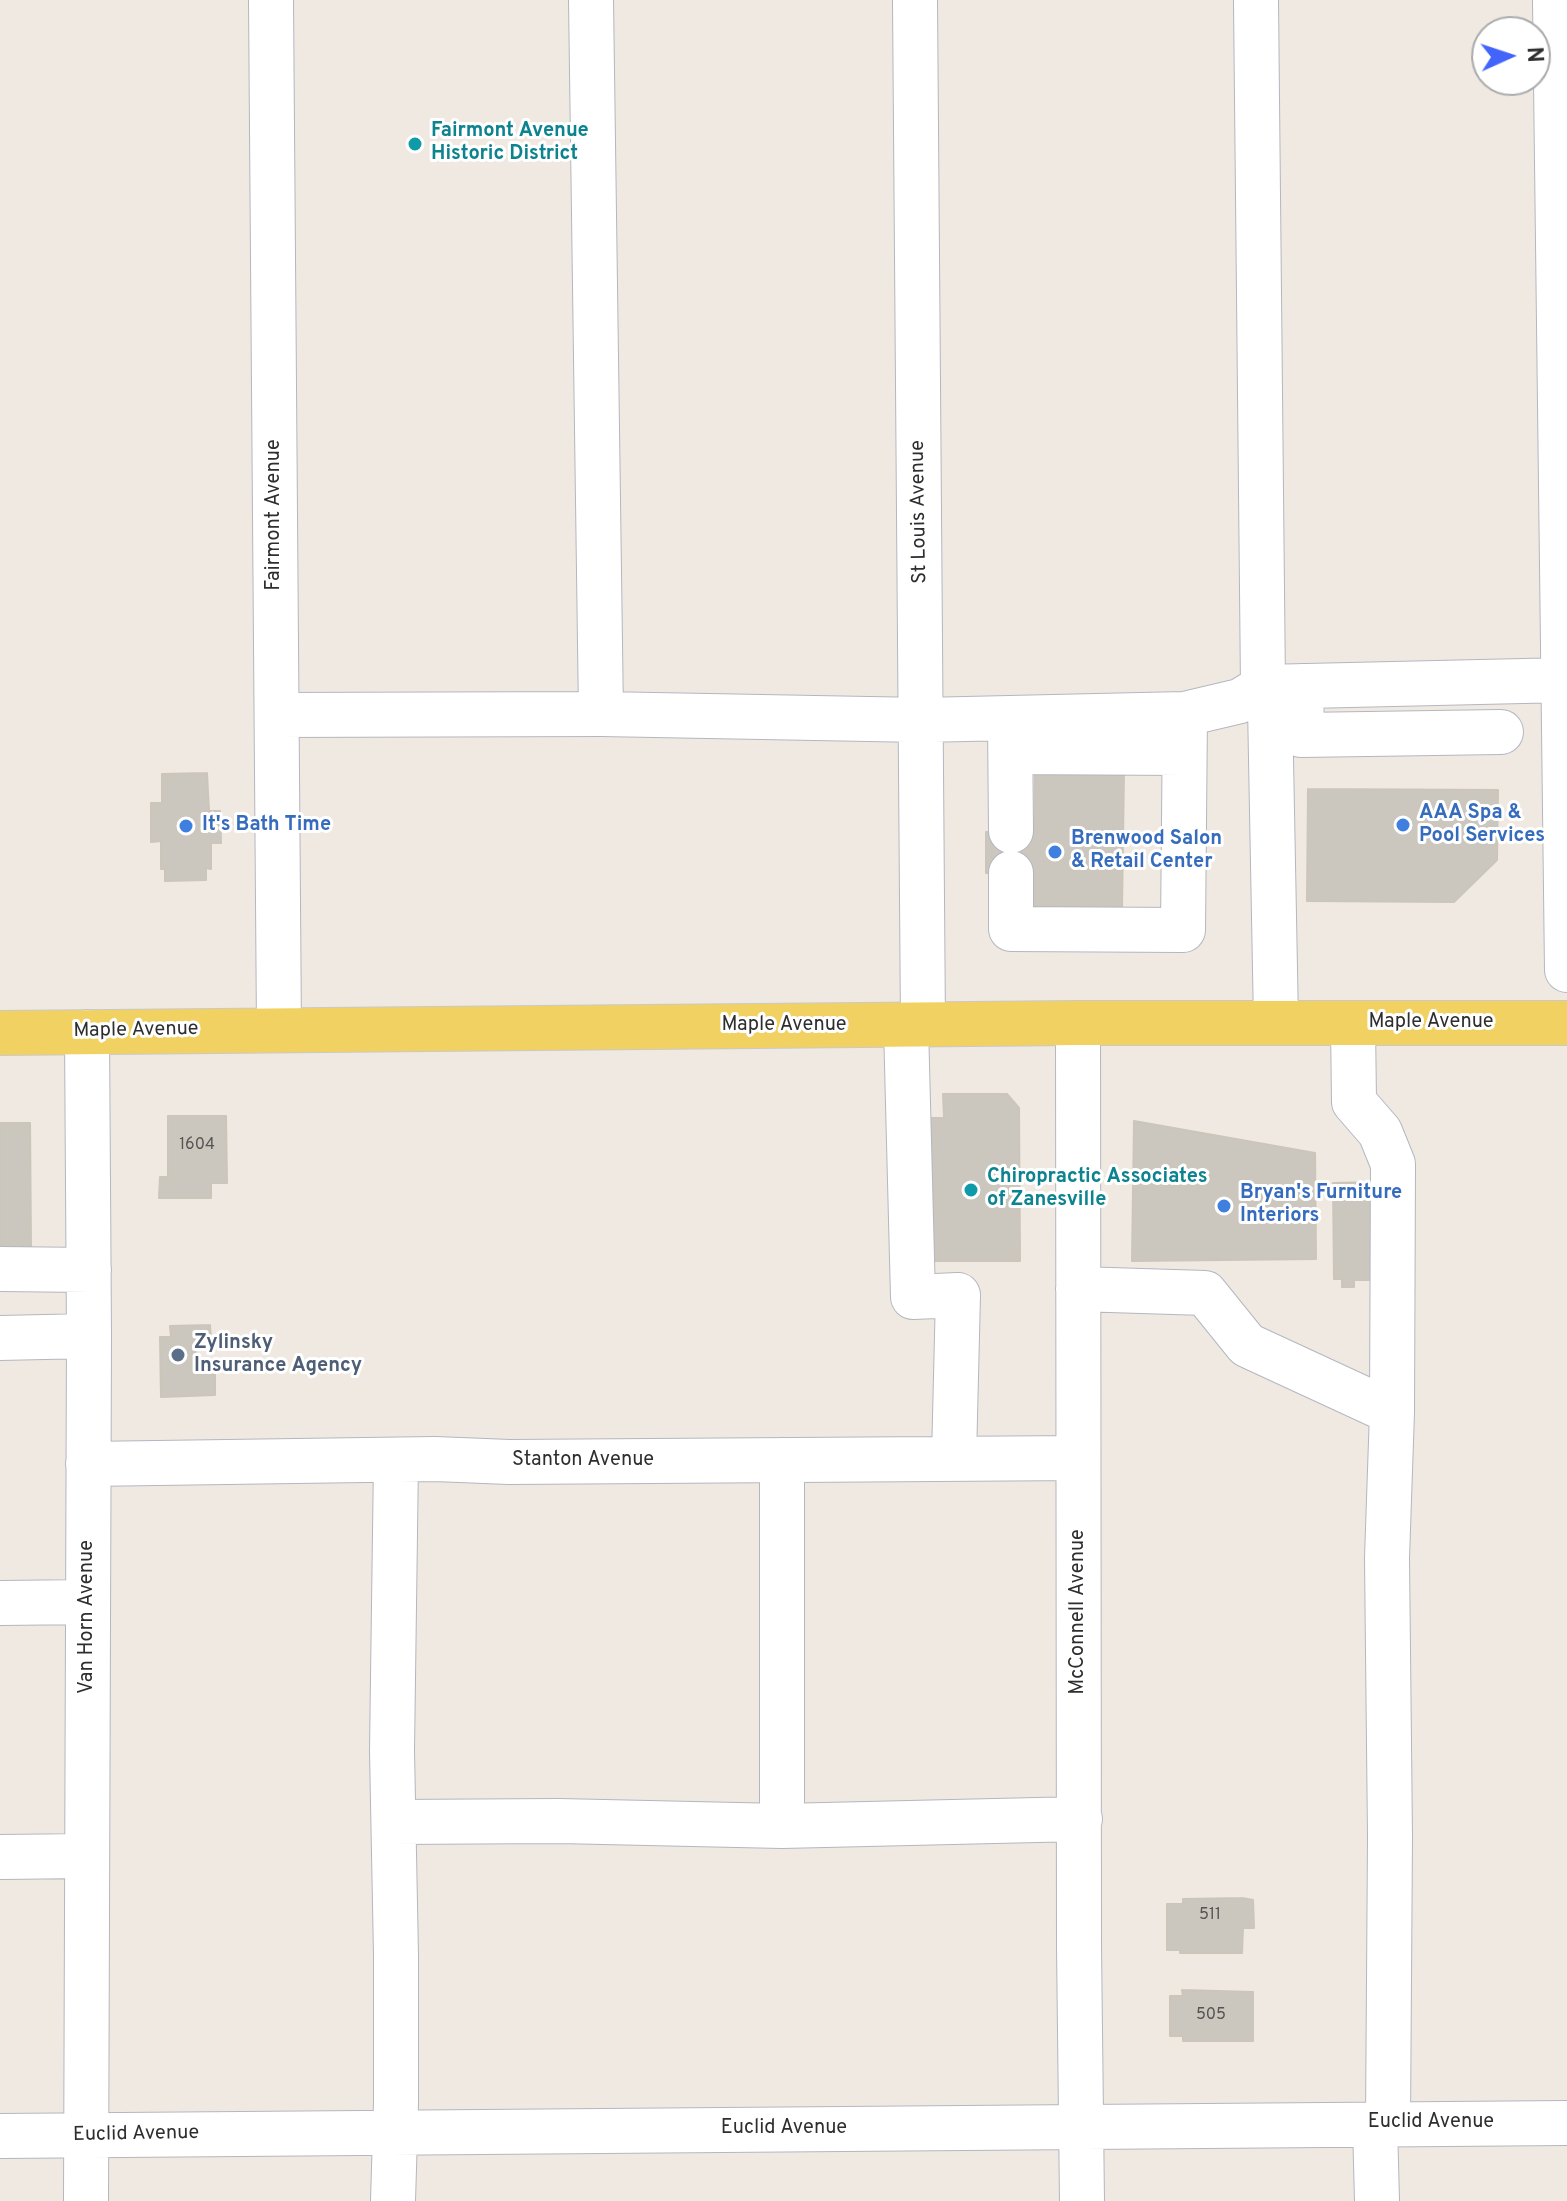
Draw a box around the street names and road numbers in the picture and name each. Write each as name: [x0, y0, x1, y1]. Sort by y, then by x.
street label: Fairmont Avenue: [263, 439, 287, 591]
street label: St Louis Avenue: [907, 440, 933, 584]
street label: Maple Avenue: [1368, 1011, 1494, 1035]
street label: Maple Avenue: [721, 1014, 847, 1038]
street label: Maple Avenue: [73, 1018, 199, 1044]
street label: Stanton Avenue: [512, 1449, 654, 1473]
street label: McConnell Avenue: [1067, 1529, 1091, 1695]
street label: Van Horn Avenue: [76, 1540, 100, 1694]
street label: Euclid Avenue: [1368, 2111, 1494, 2135]
street label: Euclid Avenue: [721, 2117, 847, 2141]
street label: Euclid Avenue: [73, 2122, 199, 2148]

